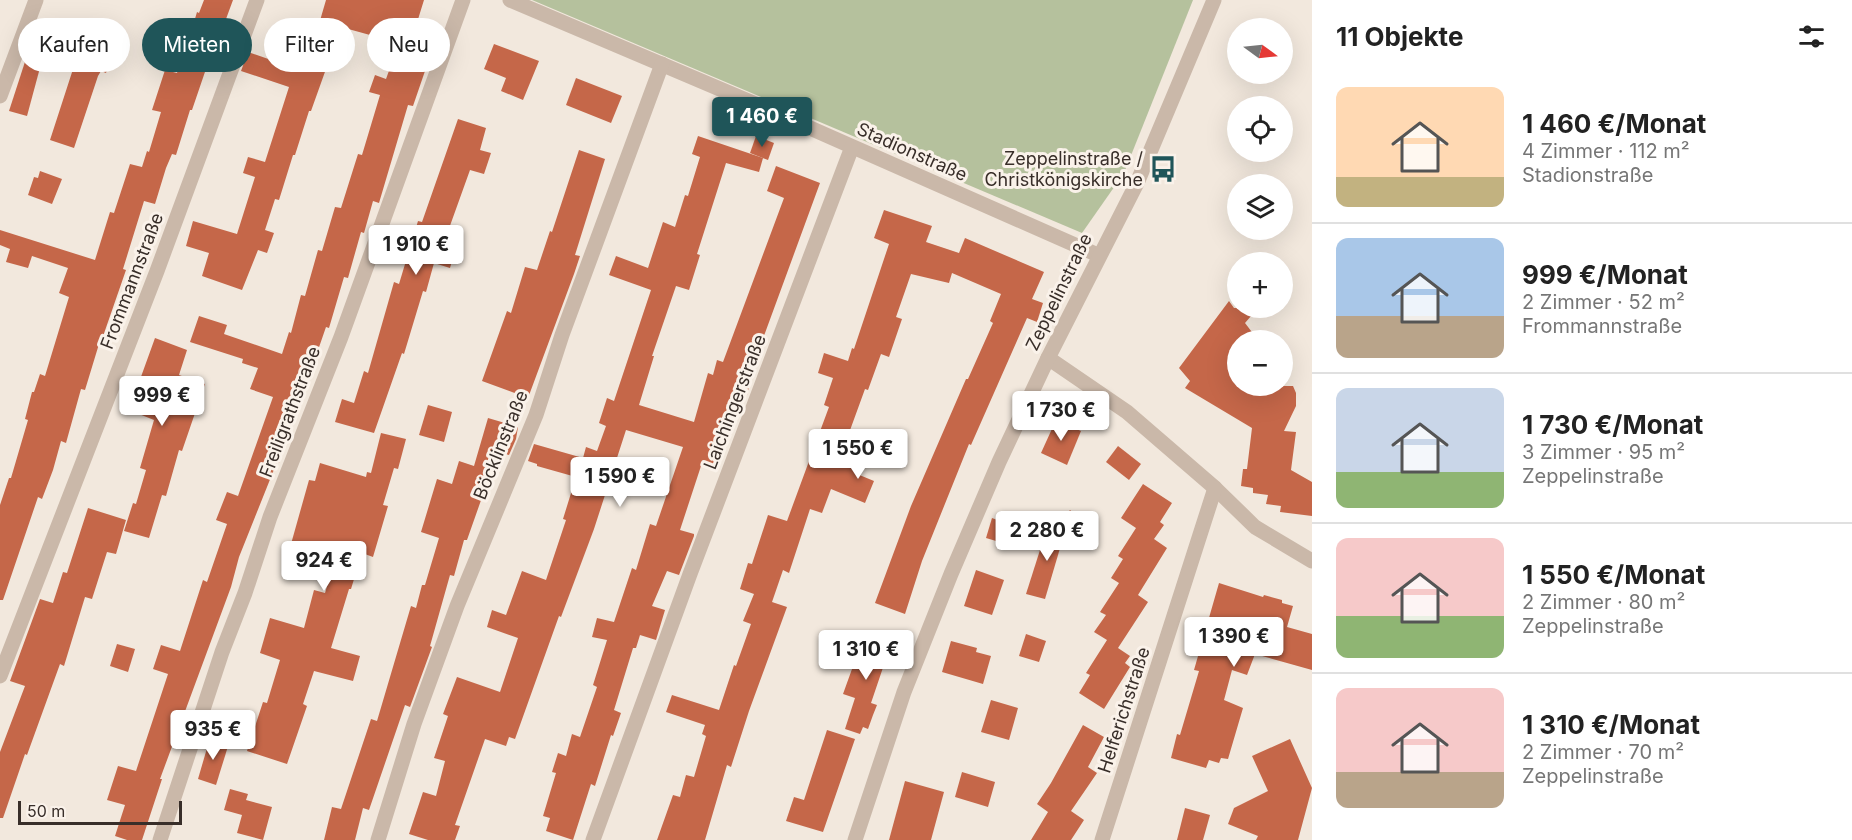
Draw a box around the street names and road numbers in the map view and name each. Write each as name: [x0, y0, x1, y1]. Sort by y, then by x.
street label: Stadionstraße: [854, 118, 971, 185]
street label: Frommannstraße: [96, 210, 167, 352]
street label: Zeppelinstraße: [1021, 230, 1096, 354]
street label: Laichingerstraße: [699, 331, 770, 472]
street label: Freiligrathstraße: [255, 343, 324, 480]
street label: Böcklinstraße: [469, 387, 532, 503]
street label: Helferichstraße: [1093, 644, 1154, 775]

